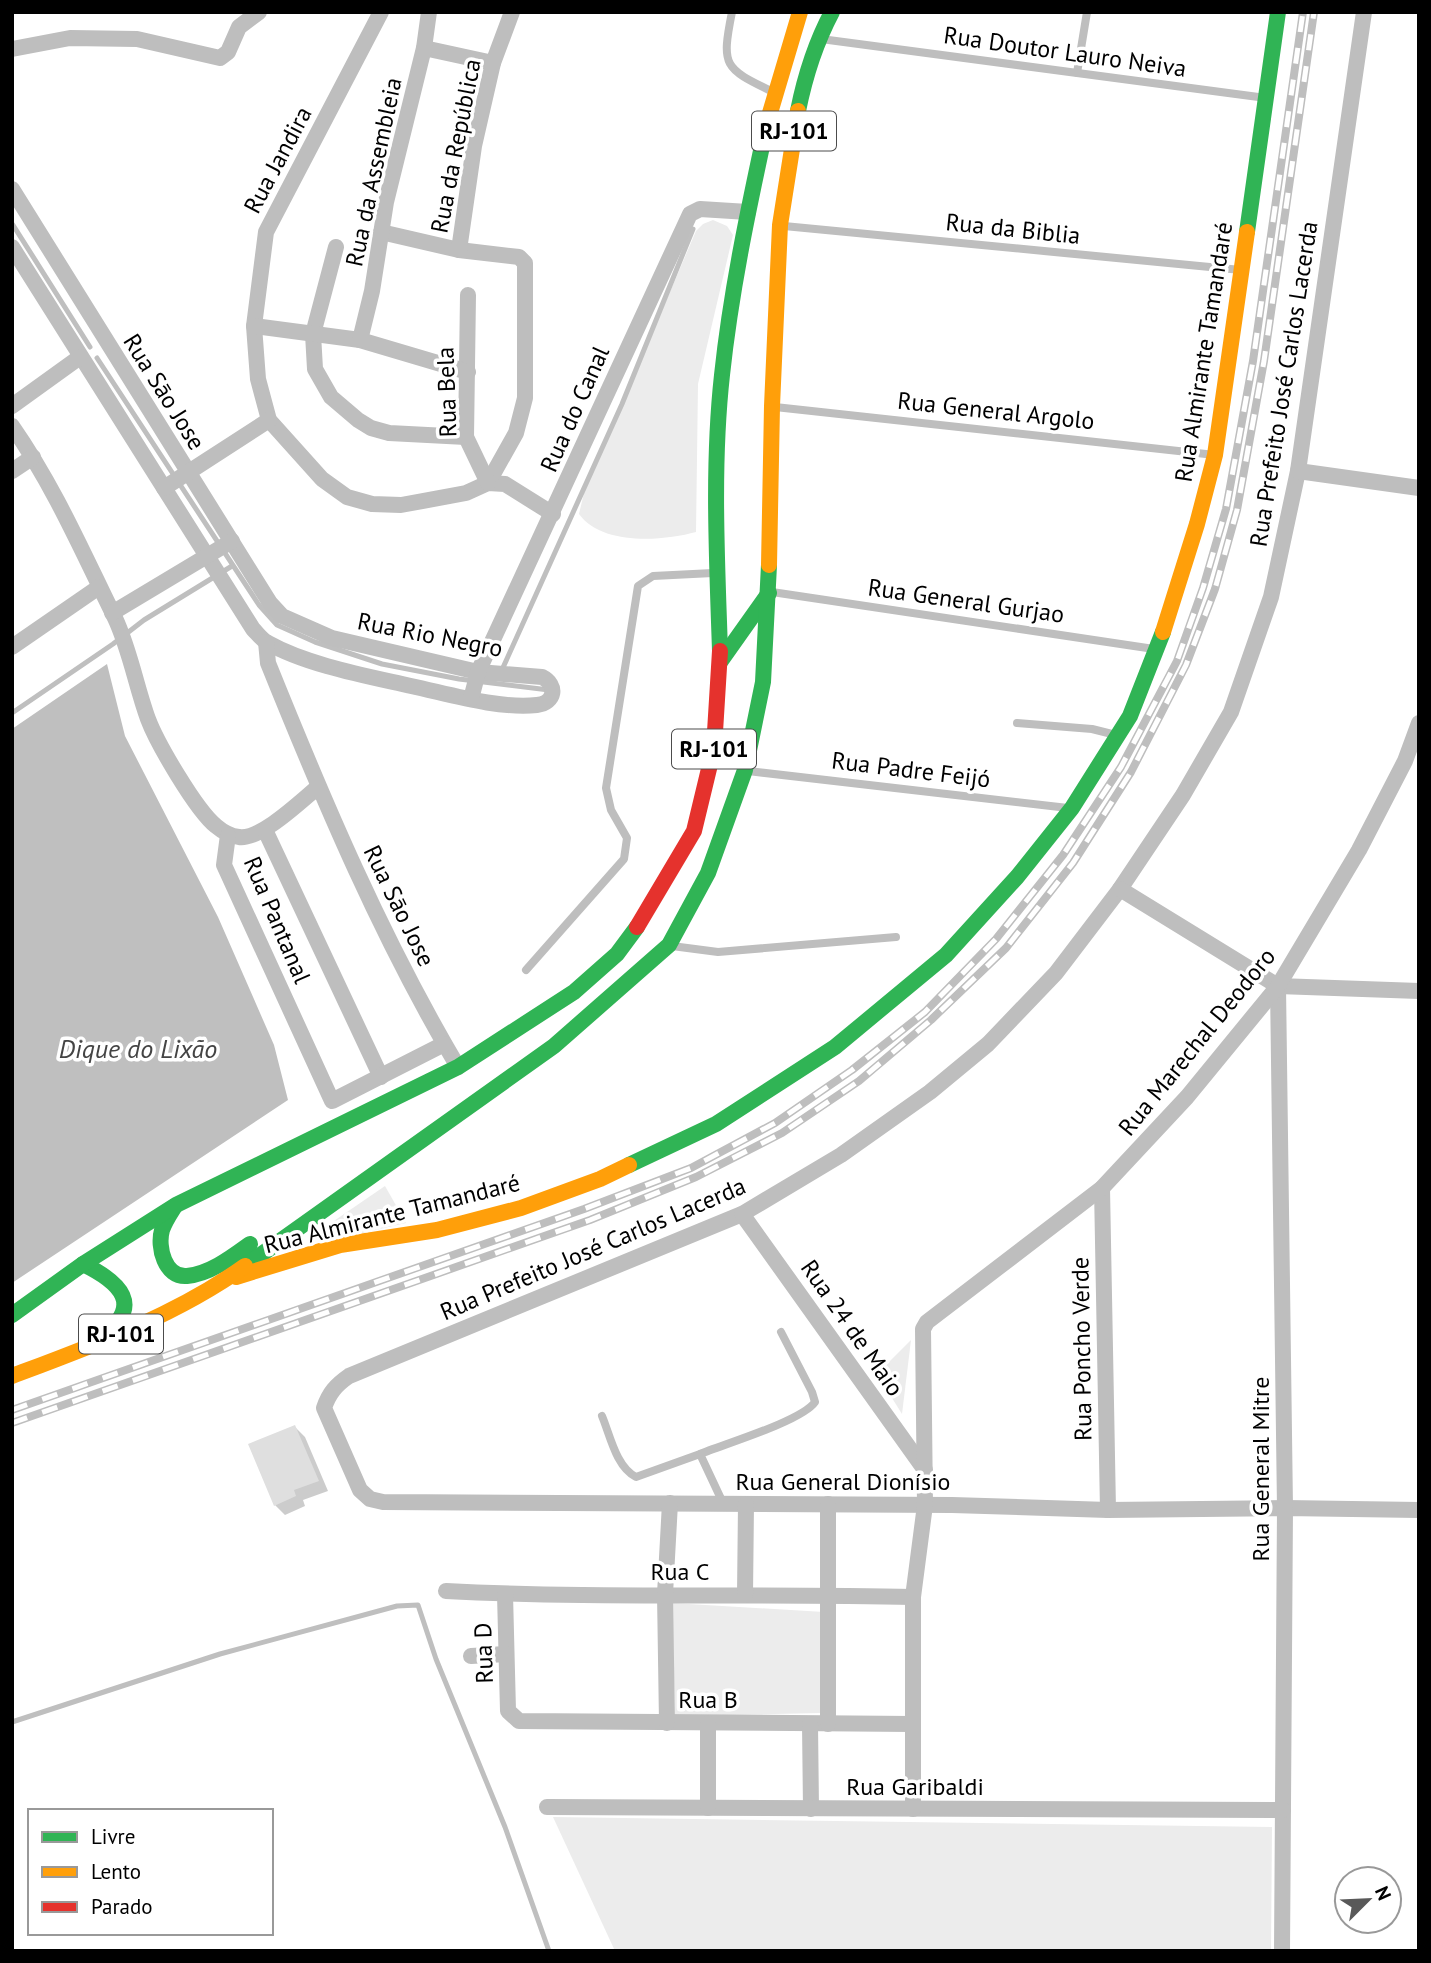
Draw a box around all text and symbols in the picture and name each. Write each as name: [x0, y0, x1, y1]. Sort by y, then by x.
street label: Rua Doutor Lauro Neiva: [942, 19, 1188, 84]
street label: Rua da República: [423, 56, 488, 236]
street label: Rua da Assembleia: [338, 75, 409, 269]
street label: Rua Jandira: [236, 101, 319, 219]
road number: RJ-101: [752, 112, 836, 150]
street label: Rua da Biblia: [944, 206, 1082, 251]
street label: Rua Prefeito José Carlos Lacerda: [1242, 219, 1325, 549]
street label: Rua Almirante Tamandaré: [1168, 220, 1239, 484]
street label: Rua Sāo Jose: [116, 328, 212, 456]
street label: Rua do Canal: [533, 341, 616, 477]
street label: Rua Bela: [429, 346, 464, 438]
street label: Rua General Argolo: [896, 385, 1096, 436]
street label: Rua General Gurjao: [866, 571, 1066, 630]
street label: Rua Rio Negro: [355, 605, 505, 664]
road number: RJ-101: [672, 730, 756, 768]
street label: Rua Padre Feijó: [830, 744, 992, 795]
street label: Rua Sāo Jose: [357, 840, 442, 972]
street label: Rua Pantanal: [237, 852, 318, 988]
street label: Rua Marechal Deodoro: [1111, 941, 1282, 1142]
water label: Dique do Lixão: [59, 1032, 217, 1065]
street label: Rua Almirante Tamandaré: [261, 1167, 523, 1260]
street label: Rua Prefeito José Carlos Lacerda: [435, 1170, 750, 1327]
street label: Rua 24 de Maio: [794, 1253, 911, 1402]
street label: Rua Poncho Verde: [1064, 1257, 1099, 1441]
road number: RJ-101: [79, 1315, 163, 1354]
street label: Rua General Mitre: [1245, 1377, 1276, 1561]
street label: Rua General Dionísio: [736, 1466, 950, 1497]
street label: Rua C: [651, 1556, 710, 1587]
street label: Rua D: [467, 1622, 500, 1684]
street label: Rua B: [678, 1684, 738, 1715]
street label: Rua Garibaldi: [846, 1771, 984, 1802]
legend: [28, 1809, 273, 1935]
text: Livre: [91, 1823, 135, 1850]
text: Lento: [91, 1858, 141, 1885]
north arrow: [1333, 1865, 1403, 1935]
text: N: [1370, 1883, 1397, 1904]
text: Parado: [91, 1893, 153, 1920]

